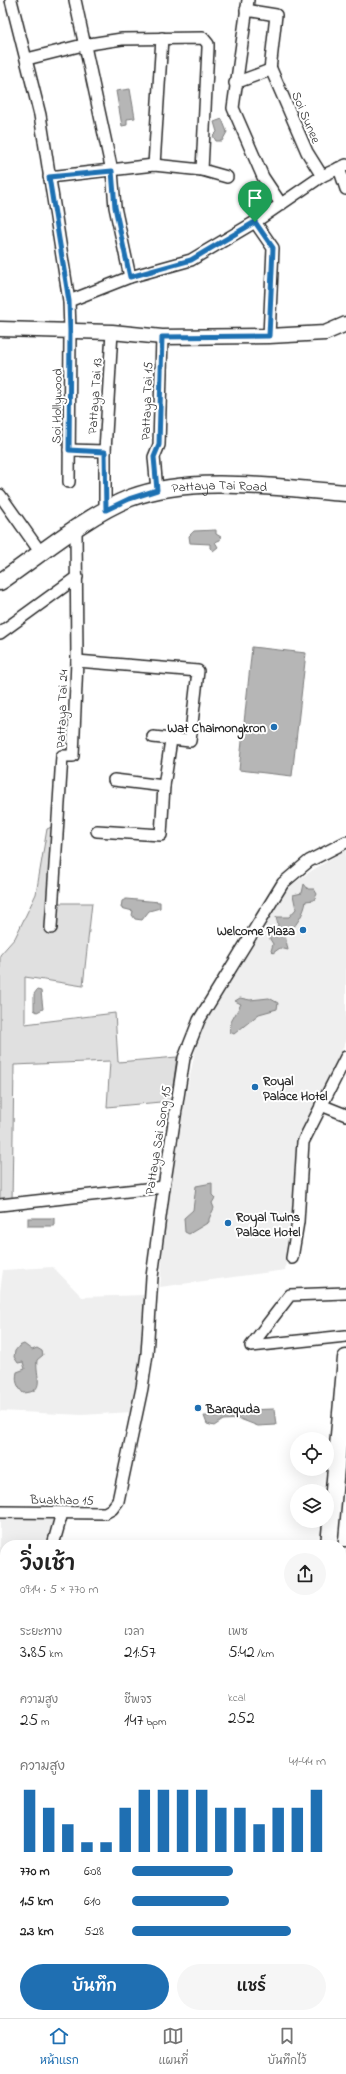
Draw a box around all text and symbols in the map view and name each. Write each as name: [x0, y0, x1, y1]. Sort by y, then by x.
street label: Soi Sunee: [286, 89, 325, 147]
pin: [238, 181, 272, 222]
icon: arrive: [244, 187, 266, 209]
street label: Pattaya Tai 13: [83, 357, 109, 435]
street label: Pattaya Tai 15: [137, 361, 159, 441]
street label: Soi Hollywood: [47, 367, 69, 444]
street label: Pattaya Tai Road: [171, 476, 268, 498]
street label: Pattaya Tai 24: [52, 669, 74, 749]
place label: Wat Chaimongkron: [167, 719, 267, 740]
marker: Wat Chaimongkron: [269, 722, 279, 732]
place label: Welcome Plaza: [217, 922, 295, 941]
marker: Welcome Plaza: [298, 925, 308, 935]
place label: Royal Palace Hotel: [262, 1072, 328, 1106]
marker: Royal Palace Hotel: [250, 1082, 260, 1092]
street label: Pattaya Sai Song 15: [140, 1084, 178, 1196]
place label: Royal Twins Palace Hotel: [235, 1208, 301, 1242]
marker: Royal Twins Palace Hotel: [223, 1218, 233, 1228]
place label: Baraquda: [205, 1400, 260, 1419]
marker: Baraquda: [193, 1403, 203, 1413]
map controls: [290, 1432, 334, 1528]
button: locate: [290, 1432, 334, 1476]
button: layers: [290, 1484, 334, 1528]
street label: Buakhao 15: [29, 1490, 95, 1511]
text: วิ่งเช้า: [20, 1549, 75, 1581]
button: share: [284, 1553, 326, 1595]
text: 09:14 · 5 × 770 m: [20, 1580, 99, 1599]
text: ระยะทาง: [20, 1624, 62, 1640]
text: เวลา: [124, 1624, 144, 1640]
text: เพซ: [228, 1624, 248, 1640]
text: 3.85: [20, 1640, 47, 1665]
text: 21:57: [124, 1640, 156, 1665]
text: 5:42: [228, 1640, 255, 1665]
text: km: [47, 1646, 63, 1662]
text: /km: [255, 1646, 274, 1662]
text: kcal: [228, 1690, 246, 1706]
text: ความสูง: [20, 1692, 58, 1708]
text: ชีพจร: [124, 1692, 152, 1708]
text: 252: [228, 1706, 255, 1731]
text: 25: [20, 1708, 38, 1733]
text: 147: [124, 1708, 143, 1733]
text: m: [38, 1714, 49, 1730]
text: bpm: [143, 1714, 167, 1730]
text: 41–44 m: [289, 1752, 326, 1771]
text: ความสูง: [20, 1757, 65, 1776]
text: 770 m: [20, 1862, 50, 1881]
text: 6:08: [84, 1862, 101, 1881]
text: 1.5 km: [20, 1892, 53, 1911]
text: 6:10: [84, 1892, 101, 1911]
text: 2.3 km: [20, 1922, 54, 1941]
text: 5:28: [84, 1922, 104, 1941]
button: บันทึก: [20, 1964, 169, 2010]
button: แชร์: [177, 1964, 326, 2010]
tab: หน้าแรก: [40, 2025, 79, 2069]
tab: แผนที่: [158, 2025, 188, 2069]
tab: บันทึกไว้: [268, 2025, 306, 2069]

